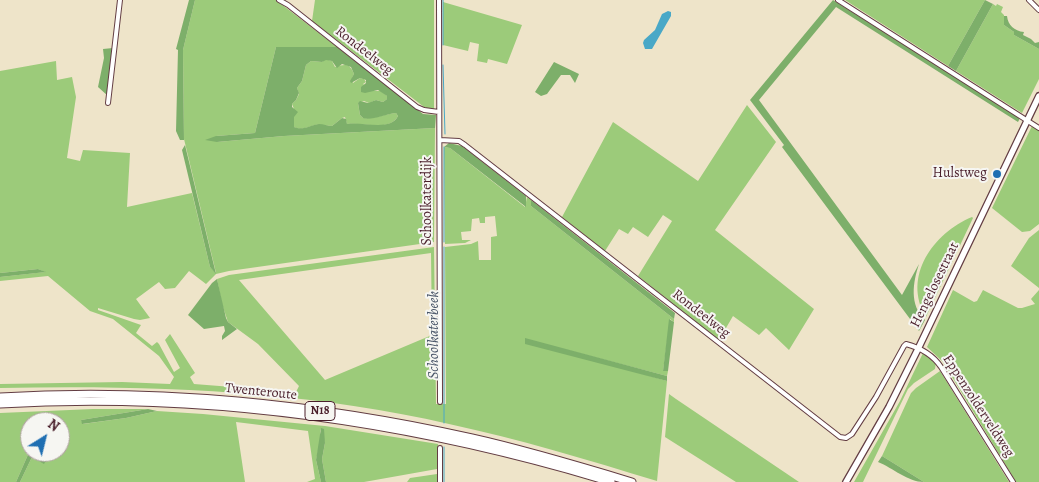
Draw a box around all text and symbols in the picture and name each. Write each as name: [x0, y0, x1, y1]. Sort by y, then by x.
street label: Rondeelweg: [332, 23, 396, 79]
street label: Schoolkaterdijk: [420, 156, 436, 246]
place label: Hulstweg: [932, 166, 987, 182]
marker: Hulstweg: [991, 168, 1003, 180]
street label: Hengelosestraat: [907, 240, 963, 330]
street label: Rondeelweg: [669, 286, 733, 342]
water label: Schoolkaterbeek: [425, 291, 443, 379]
street label: Eppenzolderveldweg: [938, 351, 1018, 461]
street label: Twenteroute: [224, 380, 298, 404]
road number: N18: [305, 402, 335, 421]
north arrow: [20, 412, 70, 462]
text: N: [44, 415, 63, 436]

